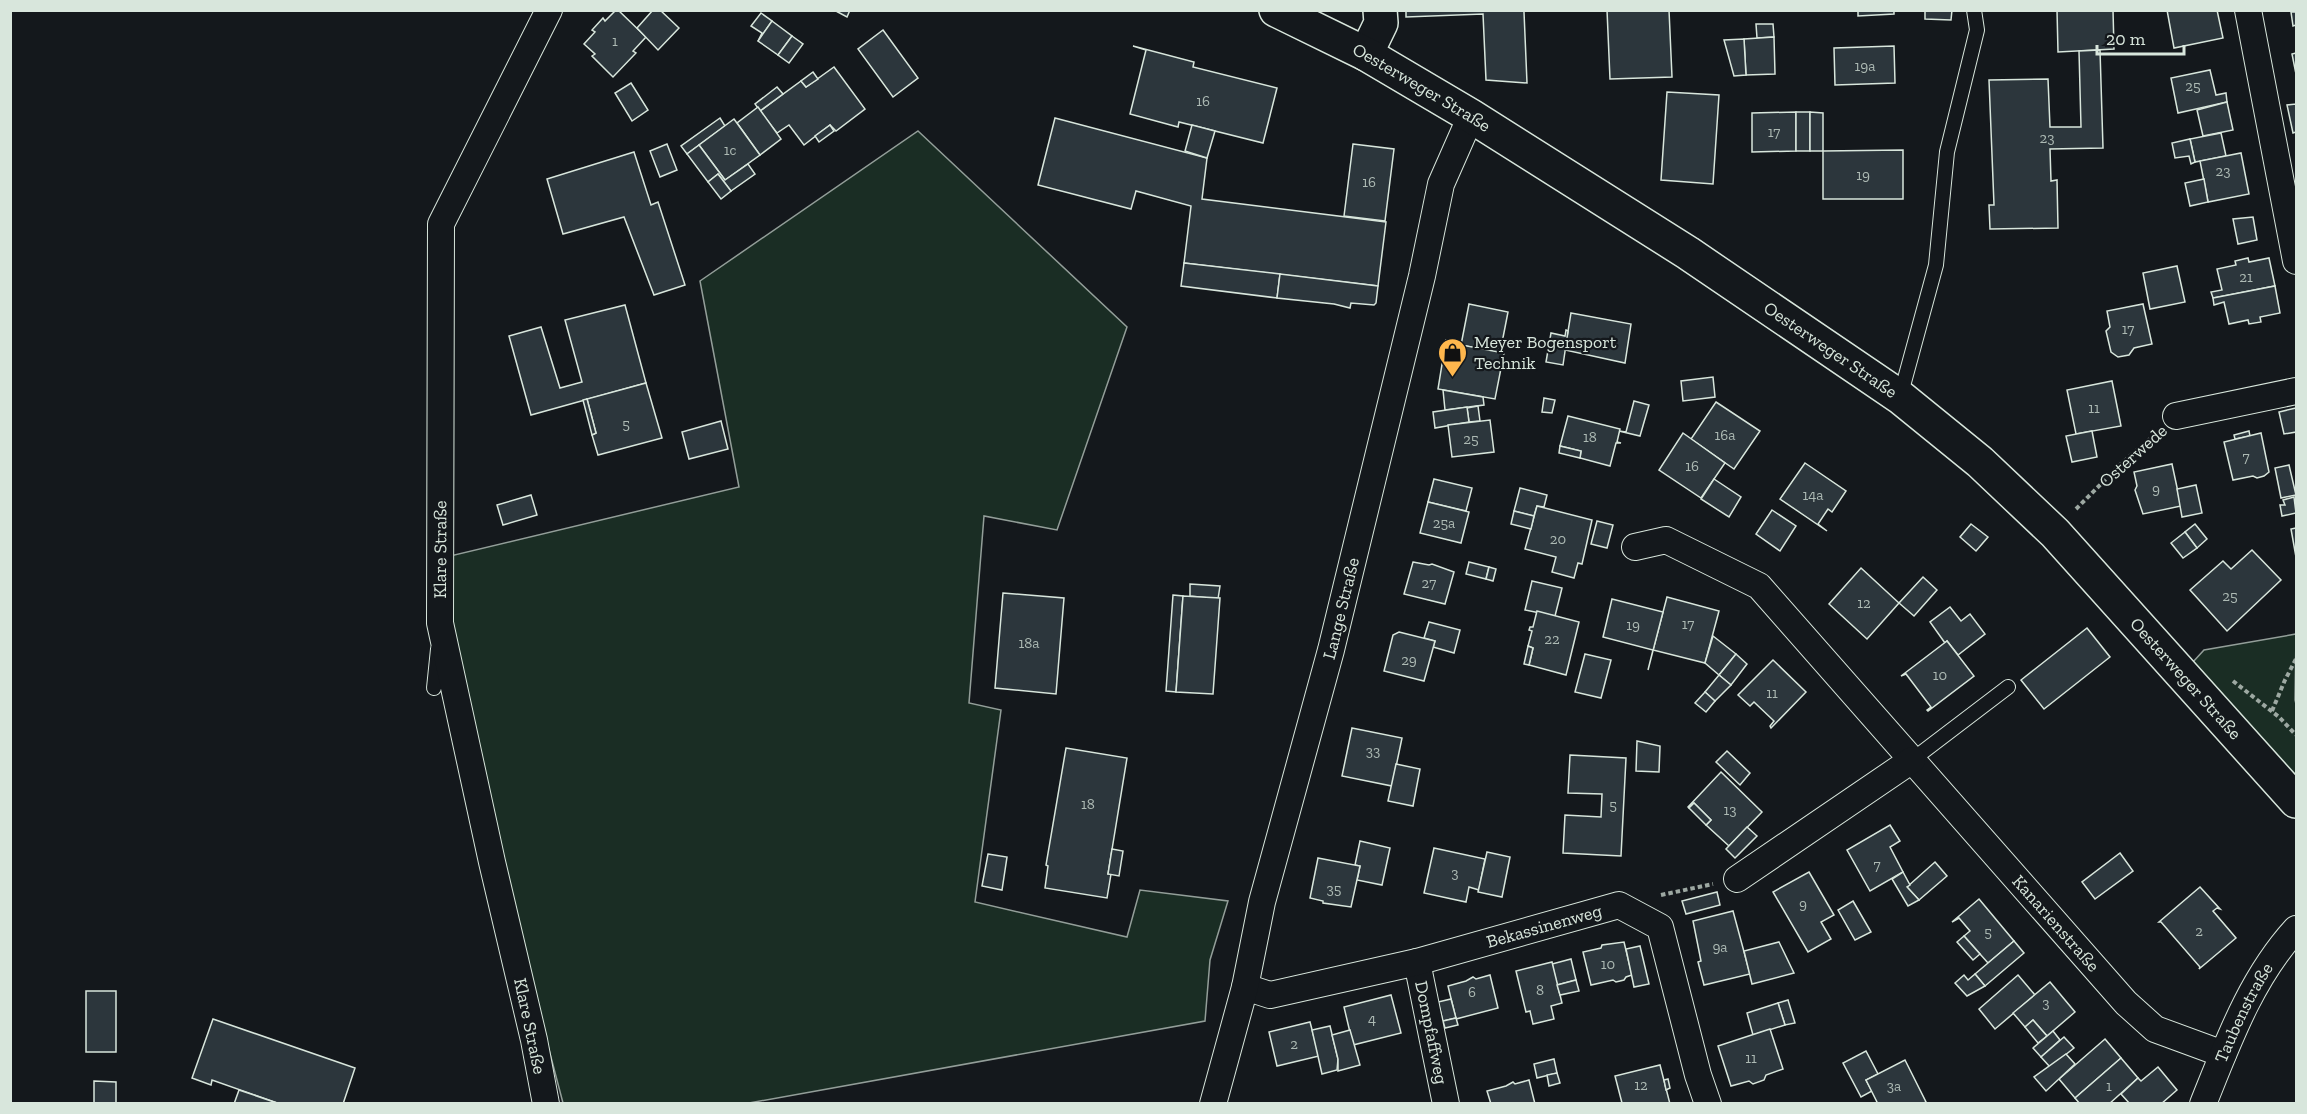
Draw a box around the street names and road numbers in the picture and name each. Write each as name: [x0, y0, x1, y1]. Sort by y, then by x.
street label: Oesterweger Straße: [1349, 38, 1495, 137]
street label: Oesterweger Straße: [1759, 297, 1902, 403]
street label: Osterwede: [2094, 420, 2172, 492]
street label: Klare Straße: [429, 501, 451, 599]
street label: Lange Straße: [1318, 555, 1364, 662]
street label: Oesterweger Straße: [2125, 613, 2246, 744]
street label: Kanarienstraße: [2007, 870, 2104, 976]
street label: Bekassinenweg: [1484, 899, 1604, 953]
street label: Taubenstraße: [2210, 958, 2278, 1066]
street label: Klare Straße: [509, 976, 551, 1076]
street label: Dompfaffweg: [1410, 979, 1453, 1086]

